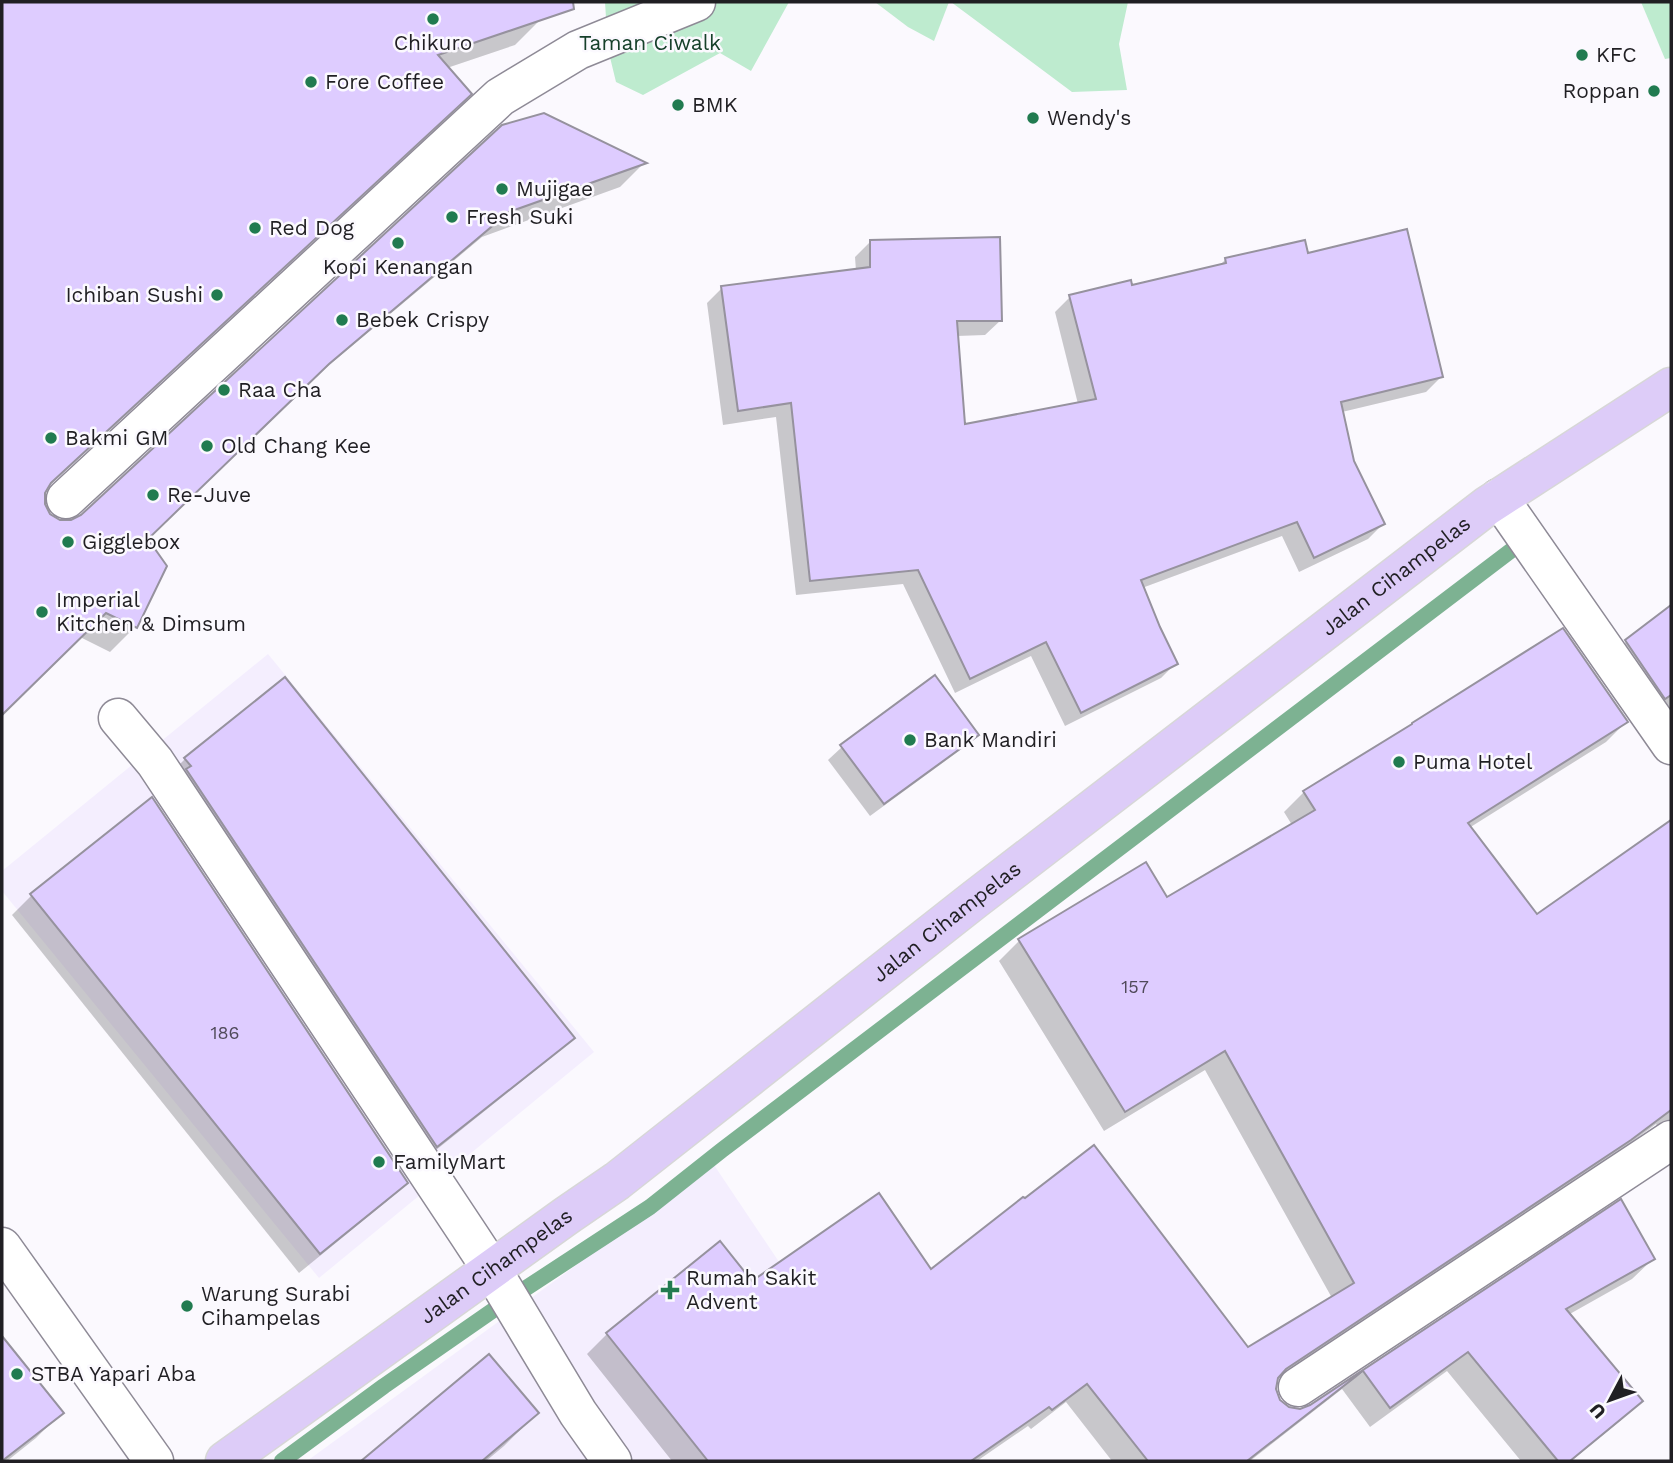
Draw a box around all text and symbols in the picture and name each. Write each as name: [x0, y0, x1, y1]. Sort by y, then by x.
marker: Chikuro: [425, 11, 441, 27]
place label: Chikuro: [394, 30, 472, 55]
park label: Taman Ciwalk: [579, 30, 721, 55]
place label: KFC: [1596, 42, 1637, 67]
marker: KFC: [1574, 47, 1590, 63]
place label: Fore Coffee: [325, 69, 444, 94]
marker: Fore Coffee: [303, 74, 319, 90]
place label: Roppan: [1563, 78, 1640, 103]
marker: Roppan: [1646, 83, 1662, 99]
place label: BMK: [692, 92, 738, 117]
marker: BMK: [670, 97, 686, 113]
place label: Wendy's: [1047, 105, 1131, 130]
marker: Wendy's: [1025, 110, 1041, 126]
place label: Mujigae: [516, 176, 593, 201]
marker: Mujigae: [494, 181, 510, 197]
place label: Fresh Suki: [466, 204, 573, 229]
marker: Fresh Suki: [444, 209, 460, 225]
place label: Red Dog: [269, 215, 355, 240]
marker: Red Dog: [247, 220, 263, 236]
marker: Kopi Kenangan: [390, 235, 406, 251]
place label: Kopi Kenangan: [323, 254, 473, 279]
place label: Ichiban Sushi: [65, 282, 203, 307]
marker: Ichiban Sushi: [209, 287, 225, 303]
place label: Bebek Crispy: [356, 307, 489, 332]
marker: Bebek Crispy: [334, 312, 350, 328]
place label: Raa Cha: [238, 377, 322, 402]
marker: Raa Cha: [216, 382, 232, 398]
place label: Bakmi GM: [65, 425, 168, 450]
marker: Bakmi GM: [43, 430, 59, 446]
place label: Old Chang Kee: [221, 433, 371, 458]
marker: Old Chang Kee: [199, 438, 215, 454]
place label: Re-Juve: [167, 482, 251, 507]
marker: Re-Juve: [145, 487, 161, 503]
street label: Jalan Cihampelas: [1316, 510, 1475, 641]
place label: Gigglebox: [82, 529, 180, 554]
marker: Gigglebox: [60, 534, 76, 550]
place label: Imperial Kitchen & Dimsum: [56, 587, 246, 636]
marker: Imperial Kitchen & Dimsum: [34, 604, 50, 620]
place label: Bank Mandiri: [924, 727, 1057, 752]
marker: Bank Mandiri: [902, 732, 918, 748]
place label: Puma Hotel: [1413, 749, 1533, 774]
marker: Puma Hotel: [1391, 754, 1407, 770]
street label: Jalan Cihampelas: [867, 856, 1025, 987]
house number: 157: [1121, 976, 1149, 997]
house number: 186: [210, 1022, 240, 1043]
place label: FamilyMart: [393, 1149, 506, 1174]
marker: FamilyMart: [371, 1154, 387, 1170]
street label: Jalan Cihampelas: [415, 1203, 577, 1329]
place label: Rumah Sakit Advent: [686, 1265, 816, 1314]
marker: Rumah Sakit Advent: [660, 1280, 680, 1300]
place label: Warung Surabi Cihampelas: [201, 1281, 350, 1330]
marker: Warung Surabi Cihampelas: [179, 1298, 195, 1314]
place label: STBA Yapari Aba: [31, 1361, 196, 1386]
north arrow: [1575, 1365, 1645, 1435]
marker: STBA Yapari Aba: [9, 1366, 25, 1382]
text: U: [1584, 1398, 1611, 1423]

